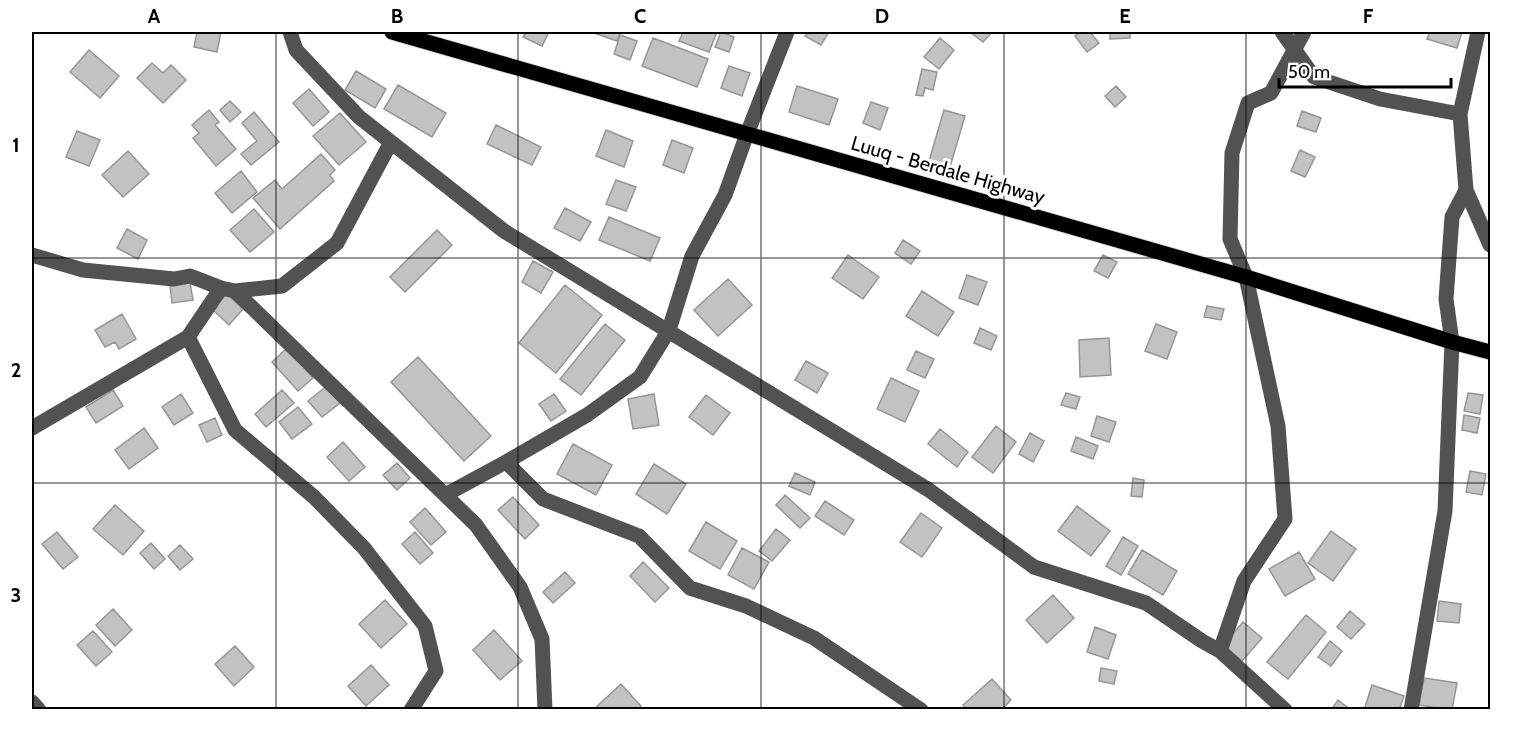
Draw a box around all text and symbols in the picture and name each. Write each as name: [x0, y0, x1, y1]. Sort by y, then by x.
text: A: [148, 4, 161, 28]
text: B: [391, 4, 403, 28]
text: C: [634, 4, 646, 28]
text: D: [875, 4, 889, 28]
text: E: [1119, 4, 1131, 28]
text: F: [1363, 4, 1374, 28]
scale bar: [1279, 51, 1452, 89]
text: 50 m: [1288, 61, 1330, 83]
street label: Luuq - Berdale Highway: [848, 131, 1048, 209]
text: 1: [12, 133, 20, 157]
text: 2: [11, 358, 21, 382]
text: 3: [11, 583, 21, 607]

